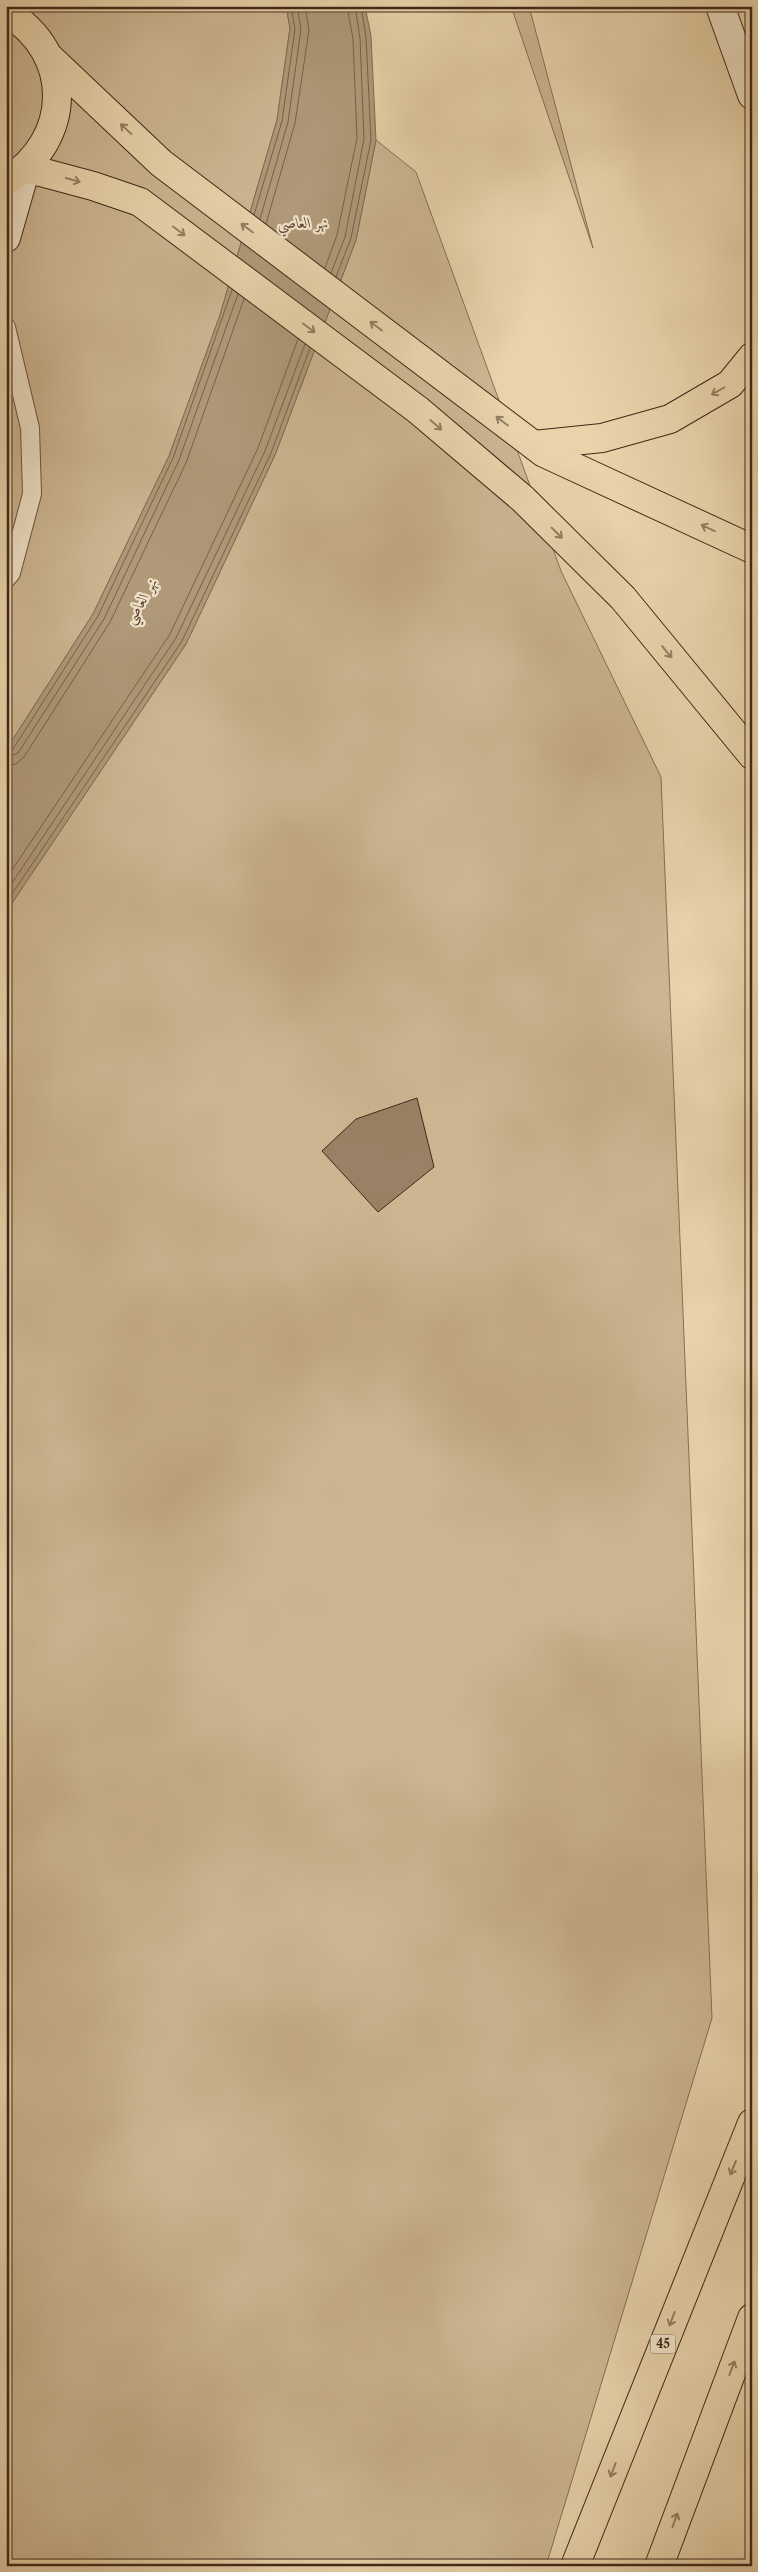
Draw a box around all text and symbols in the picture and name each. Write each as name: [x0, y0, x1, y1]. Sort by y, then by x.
one-way arrow: [119, 123, 132, 135]
one-way arrow: [65, 176, 81, 186]
water label: نهر العاصي: [277, 213, 329, 237]
one-way arrow: [240, 223, 254, 233]
one-way arrow: [172, 226, 186, 236]
one-way arrow: [370, 321, 383, 332]
one-way arrow: [302, 323, 315, 334]
one-way arrow: [711, 386, 725, 396]
one-way arrow: [495, 416, 509, 426]
one-way arrow: [429, 419, 442, 430]
one-way arrow: [701, 523, 716, 533]
one-way arrow: [551, 527, 563, 539]
water label: نهر العاصي: [120, 574, 166, 630]
one-way arrow: [661, 646, 673, 659]
one-way arrow: [727, 2160, 737, 2175]
one-way arrow: [667, 2311, 677, 2326]
road number: 45: [650, 2334, 676, 2354]
one-way arrow: [728, 2361, 737, 2376]
one-way arrow: [608, 2462, 617, 2477]
one-way arrow: [671, 2513, 680, 2528]

